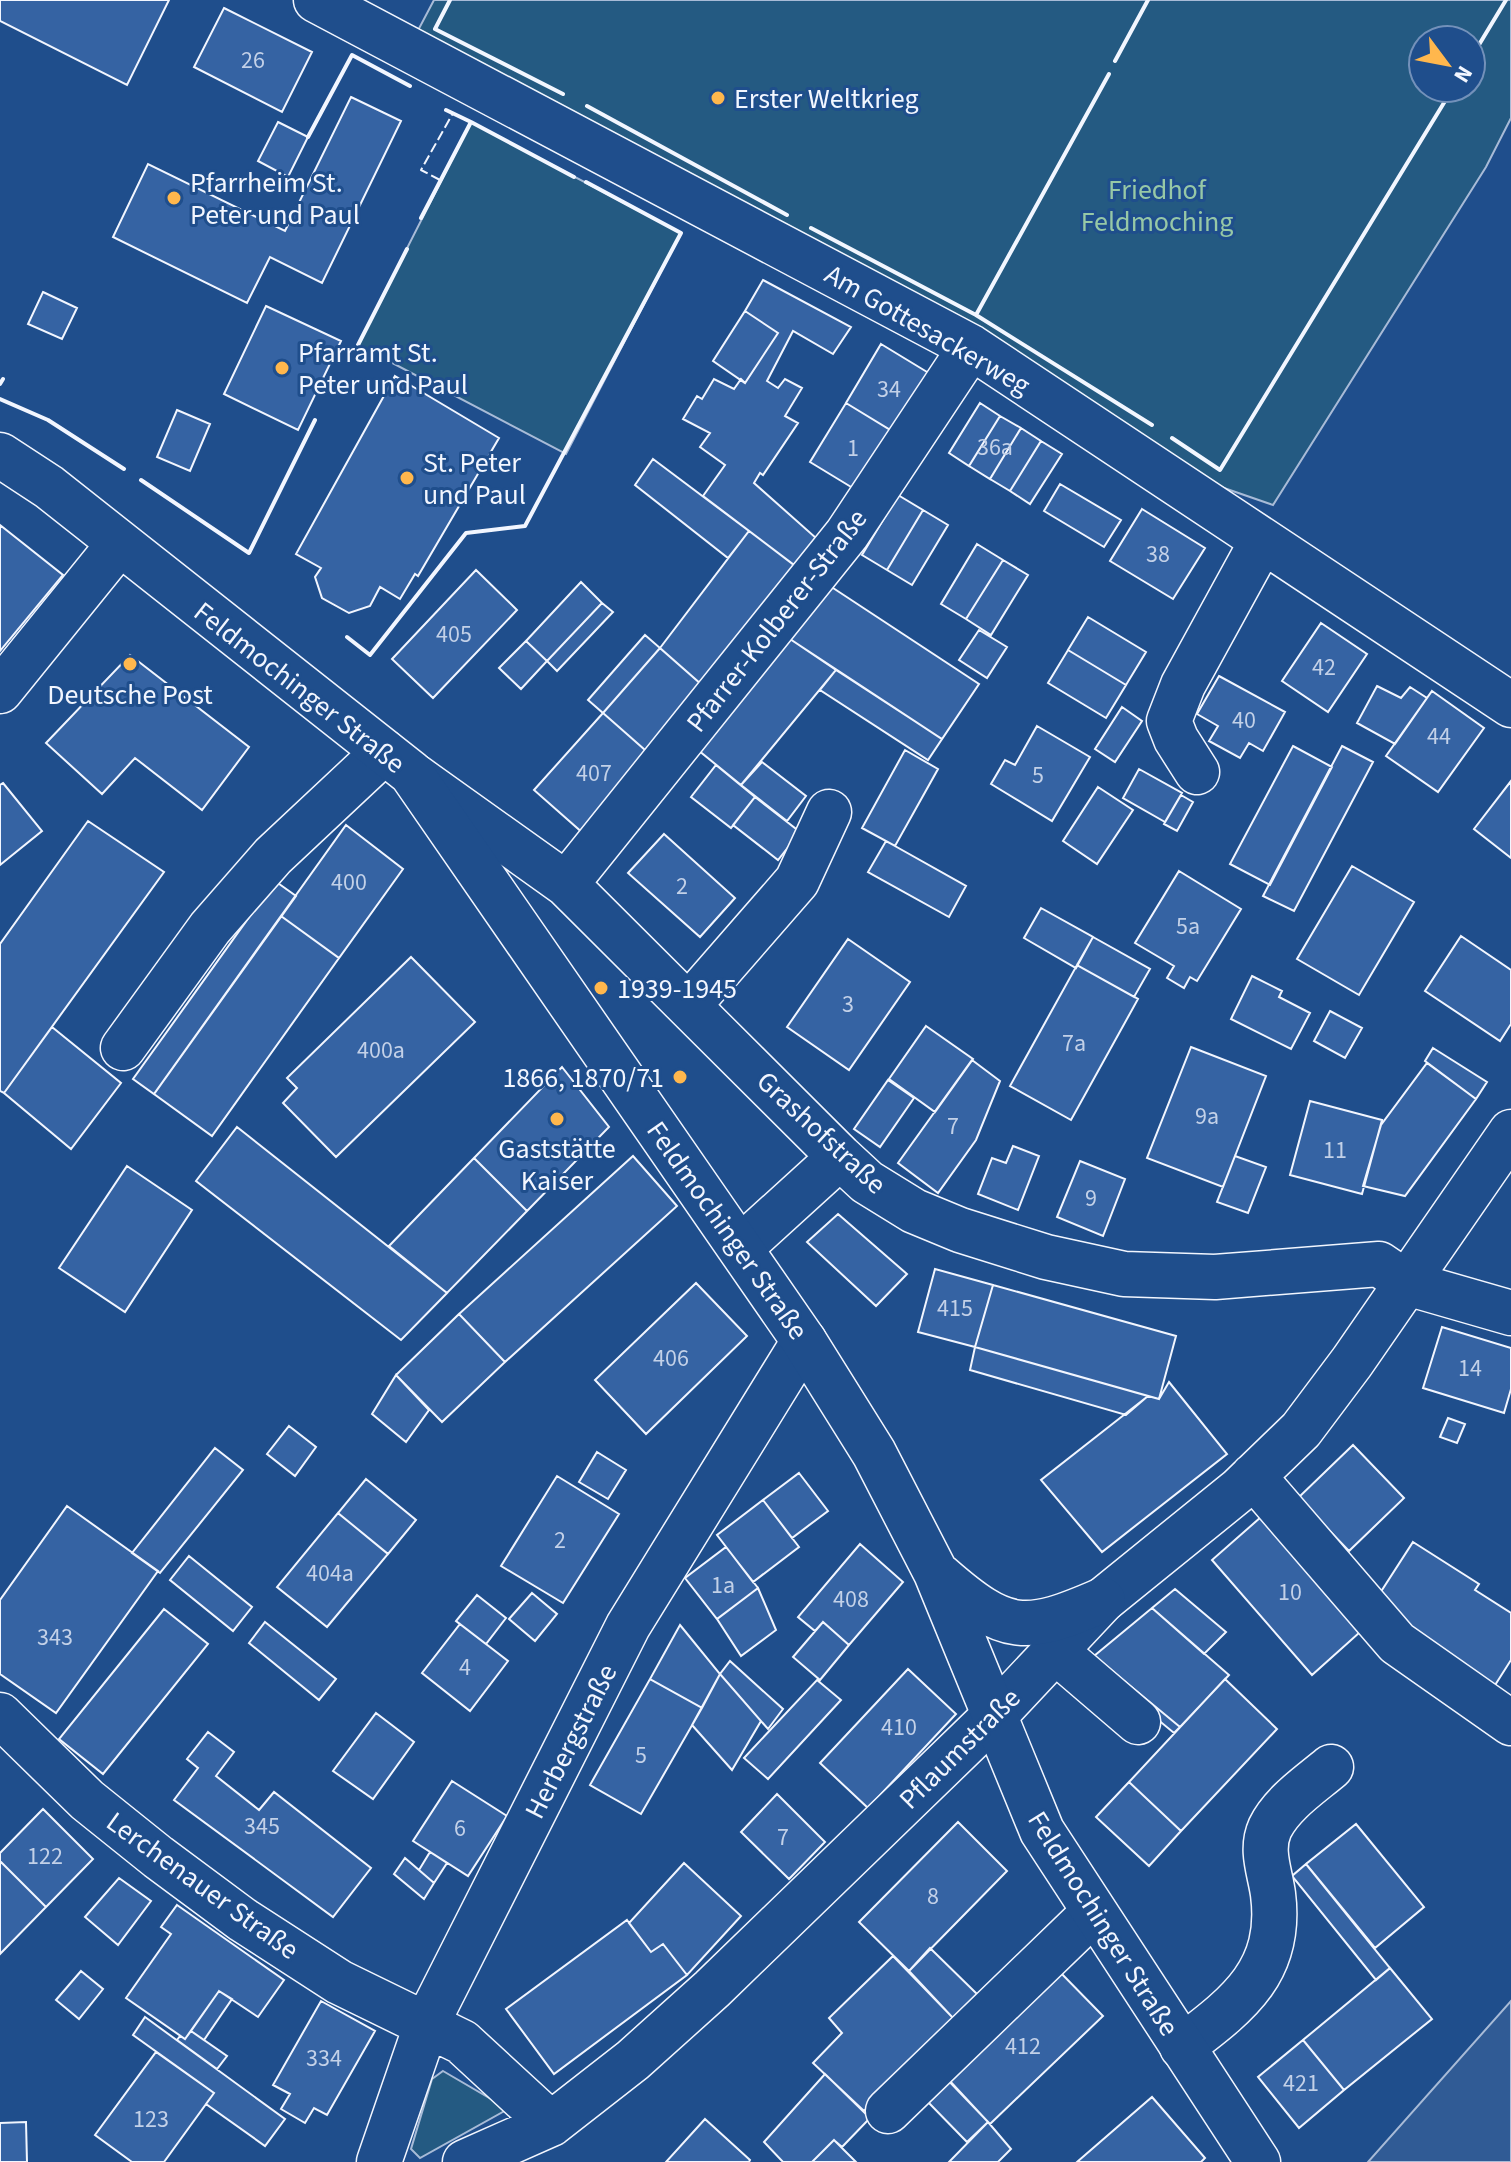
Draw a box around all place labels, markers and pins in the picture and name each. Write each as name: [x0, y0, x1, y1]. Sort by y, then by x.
place label: Erster Weltkrieg: [734, 79, 919, 119]
marker: Erster Weltkrieg: [709, 89, 727, 107]
place label: Pfarrheim St. Peter und Paul: [190, 163, 360, 235]
marker: Pfarrheim St. Peter und Paul: [165, 189, 183, 207]
place label: Pfarramt St. Peter und Paul: [298, 333, 468, 405]
marker: Pfarramt St. Peter und Paul: [273, 359, 291, 377]
place label: St. Peter und Paul: [423, 443, 526, 515]
marker: St. Peter und Paul: [398, 469, 416, 487]
marker: Deutsche Post: [121, 655, 139, 673]
place label: Deutsche Post: [47, 675, 213, 715]
place label: 1939-1945: [617, 969, 737, 1009]
marker: 1939-1945: [592, 979, 610, 997]
place label: 1866, 1870/71: [502, 1058, 664, 1098]
marker: 1866, 1870/71: [671, 1068, 689, 1086]
marker: Gaststätte Kaiser: [548, 1110, 566, 1128]
place label: Gaststätte Kaiser: [498, 1129, 616, 1201]

